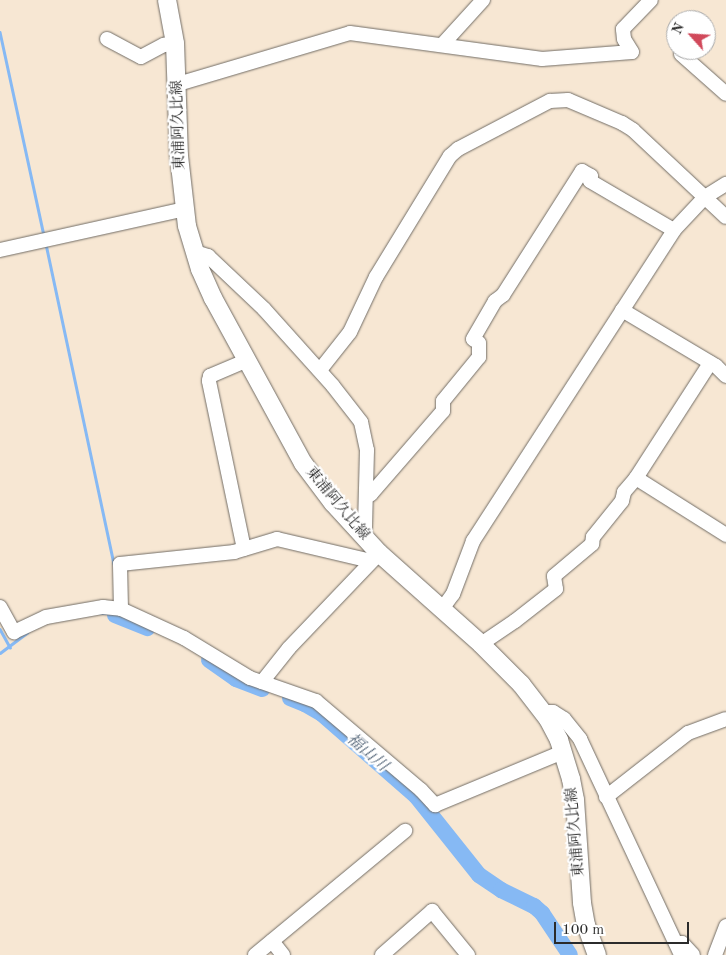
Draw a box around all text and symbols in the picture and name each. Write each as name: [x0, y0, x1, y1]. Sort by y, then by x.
north arrow: [666, 10, 716, 60]
text: N: [670, 21, 687, 37]
street label: 東浦阿久比線: [168, 80, 190, 170]
street label: 東浦阿久比線: [301, 464, 373, 544]
water label: 福山川: [343, 730, 391, 776]
street label: 東浦阿久比線: [563, 786, 589, 878]
scale bar: [556, 912, 691, 944]
text: 100 m: [562, 923, 604, 938]

